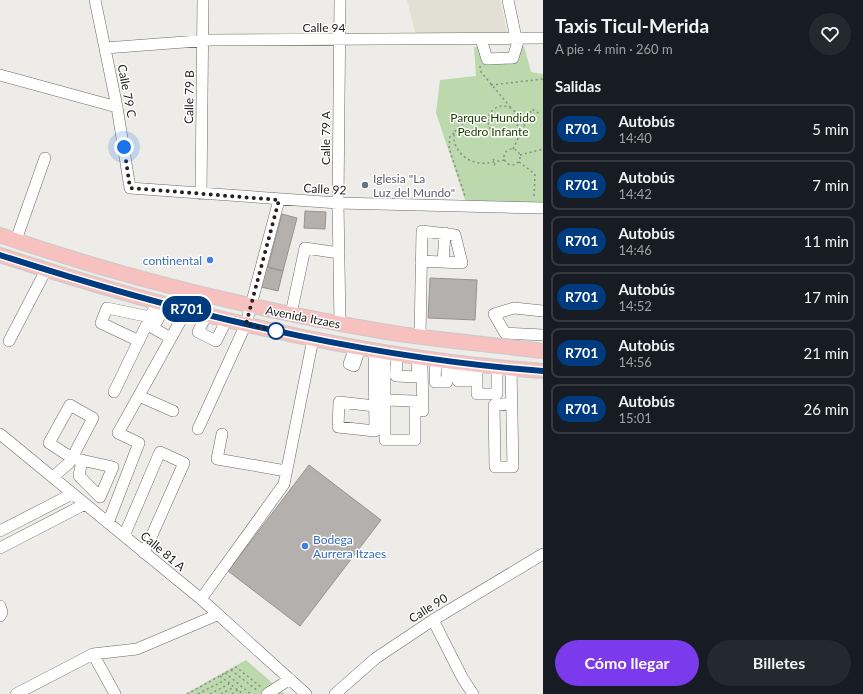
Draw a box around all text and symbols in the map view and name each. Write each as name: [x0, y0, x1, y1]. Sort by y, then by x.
button: heart: [809, 13, 851, 55]
text: Taxis Ticul-Merida: [555, 14, 709, 37]
street label: Calle 94: [303, 20, 346, 35]
text: A pie · 4 min · 260 m: [555, 41, 673, 57]
street label: Calle 79 C: [114, 63, 140, 119]
street label: Calle 79 B: [181, 70, 197, 124]
text: Salidas: [555, 77, 601, 95]
street label: Calle 79 A: [318, 110, 333, 165]
park label: Parque Hundido Pedro Infante: [450, 110, 536, 139]
text: Autobús: [618, 112, 675, 130]
text: R701: [565, 120, 598, 137]
text: 5 min: [812, 120, 849, 138]
text: 14:40: [618, 130, 652, 146]
your location: [114, 137, 134, 157]
text: Autobús: [618, 168, 675, 186]
place label: Iglesia "La Luz del Mundo": [373, 171, 455, 200]
text: R701: [565, 176, 598, 193]
text: 7 min: [812, 176, 849, 194]
street label: Calle 92: [303, 180, 347, 198]
marker: Iglesia "La Luz del Mundo": [360, 180, 370, 190]
text: 14:42: [618, 186, 652, 202]
text: Autobús: [618, 224, 675, 242]
text: R701: [565, 232, 598, 249]
text: 11 min: [803, 232, 849, 250]
text: 14:46: [618, 242, 652, 258]
place label: continental: [143, 253, 202, 268]
marker: continental: [205, 255, 215, 265]
text: Autobús: [618, 280, 675, 298]
text: R701: [565, 288, 598, 305]
text: 17 min: [803, 288, 849, 306]
line badge: R701: [159, 296, 215, 322]
text: 14:52: [618, 298, 652, 314]
text: R701: [170, 300, 204, 317]
street label: Avenida Itzaes: [264, 302, 342, 332]
unlabelled marker: [267, 322, 285, 340]
text: Autobús: [618, 336, 675, 354]
text: R701: [565, 344, 598, 361]
text: 21 min: [803, 344, 849, 362]
text: 14:56: [618, 354, 652, 370]
text: Autobús: [618, 392, 675, 410]
text: R701: [565, 400, 598, 417]
text: 26 min: [803, 400, 849, 418]
text: 15:01: [618, 410, 652, 426]
street label: Calle 81 A: [138, 528, 189, 575]
place label: Bodega Aurrera Itzaes: [313, 532, 386, 561]
marker: Bodega Aurrera Itzaes: [300, 541, 310, 551]
street label: Calle 90: [406, 590, 450, 626]
button: Cómo llegar: [555, 640, 699, 686]
button: Billetes: [707, 640, 851, 686]

